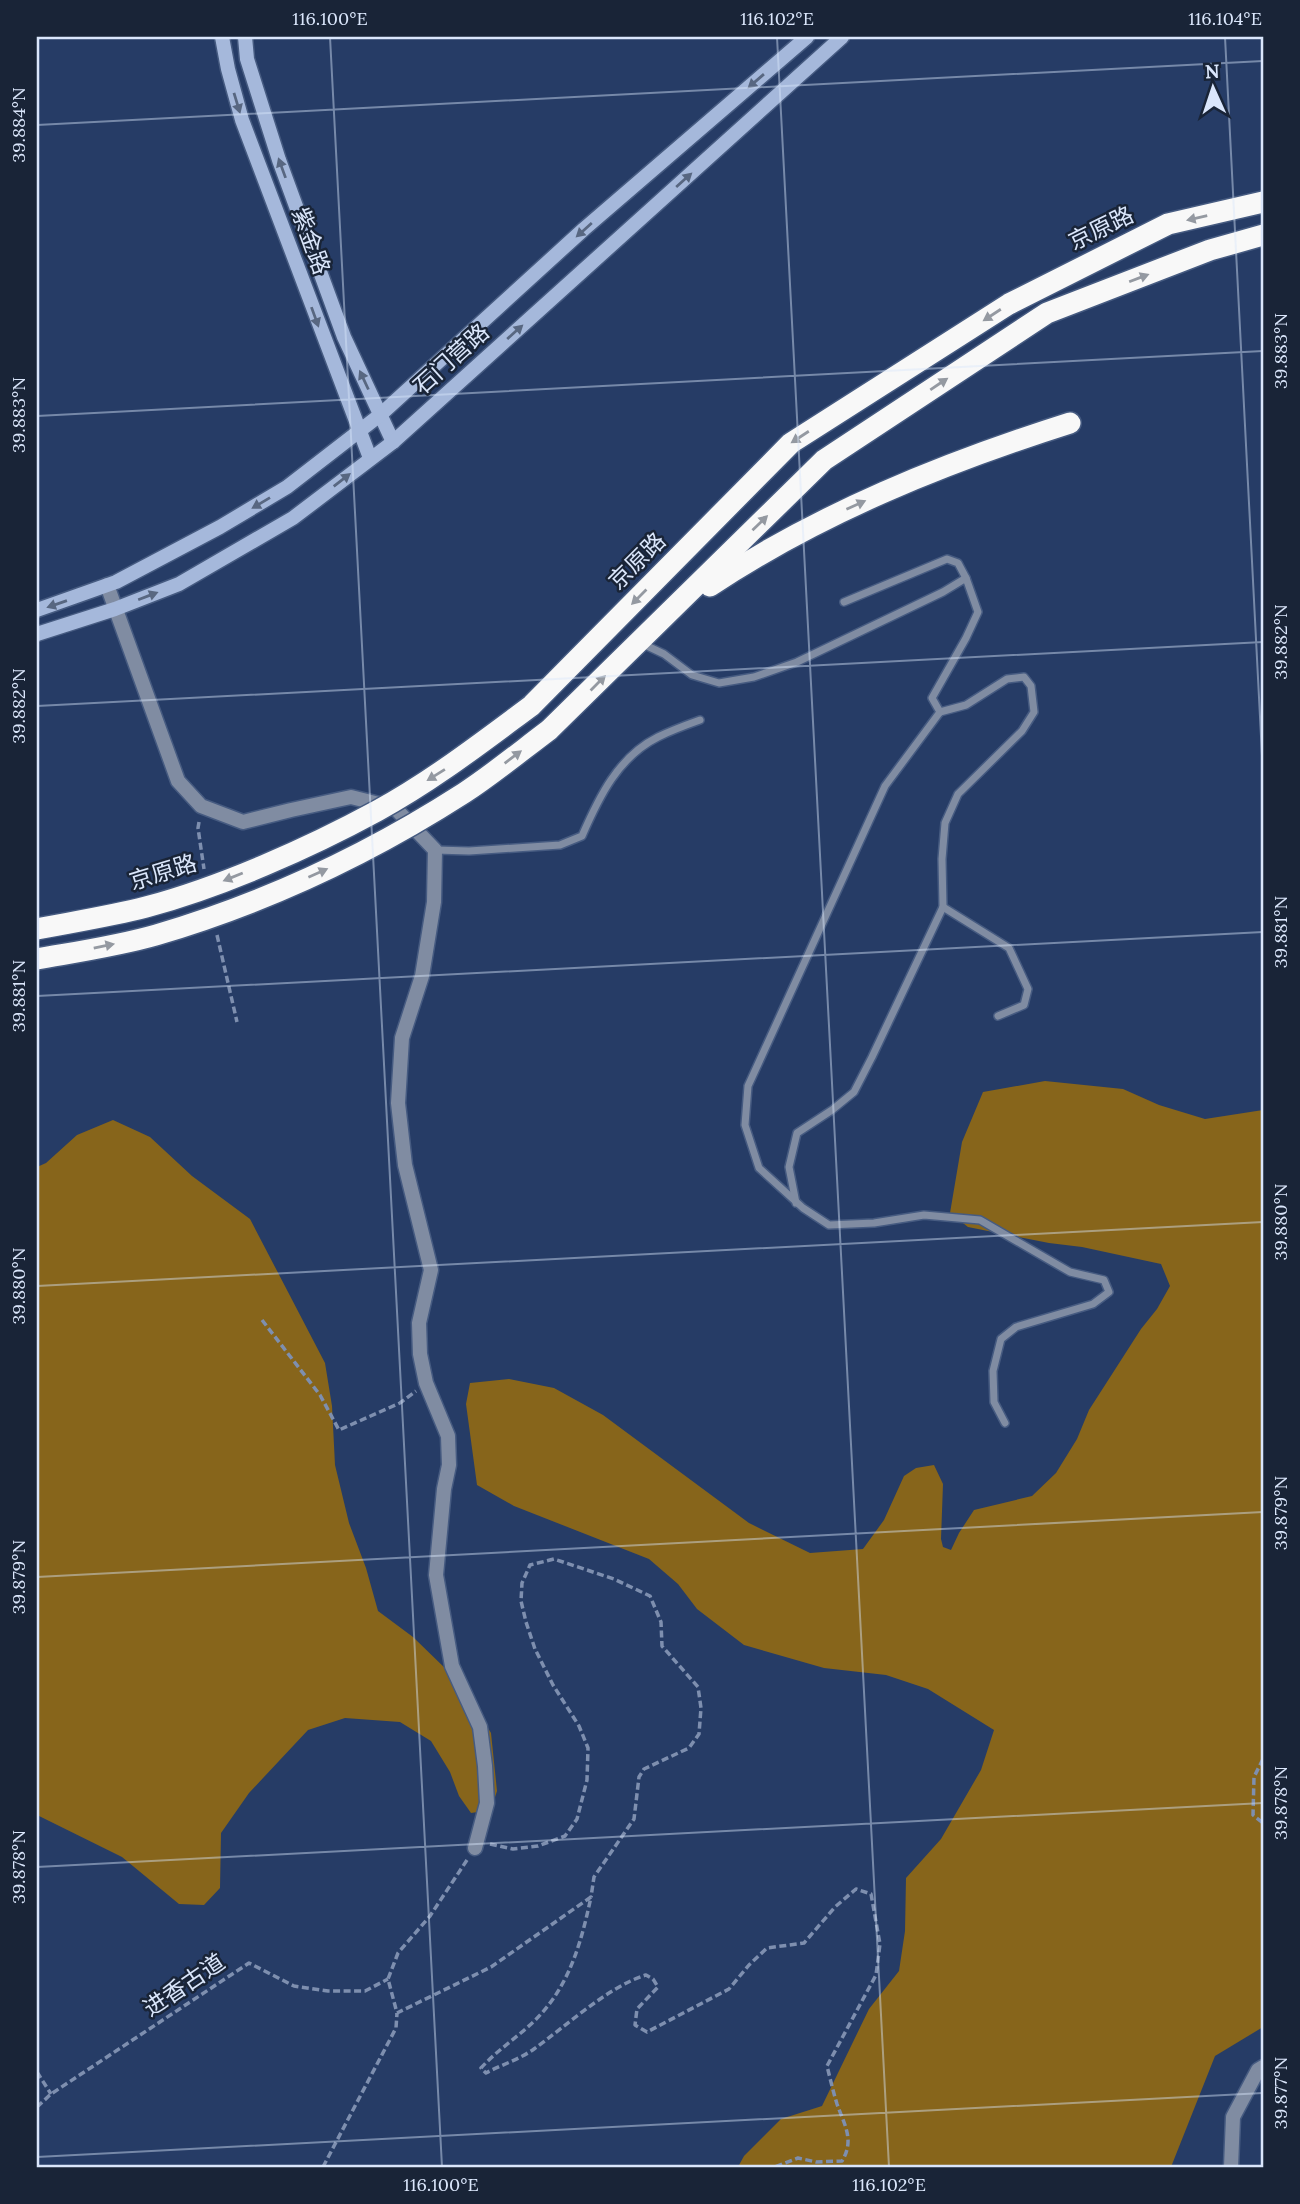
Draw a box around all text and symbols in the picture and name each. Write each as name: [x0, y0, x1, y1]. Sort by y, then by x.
text: 116.100°E: [292, 7, 368, 30]
text: 116.102°E: [740, 7, 814, 30]
text: 116.104°E: [1188, 7, 1262, 30]
north arrow: [1178, 52, 1248, 122]
text: N: [1204, 59, 1220, 83]
one-way arrow: [747, 73, 765, 89]
text: 39.884°N: [7, 87, 30, 163]
one-way arrow: [233, 93, 243, 114]
one-way arrow: [276, 158, 287, 179]
one-way arrow: [675, 172, 692, 188]
street label: 京原路: [1063, 199, 1138, 256]
street label: 紫金路: [286, 203, 337, 278]
one-way arrow: [1186, 212, 1208, 223]
one-way arrow: [575, 222, 593, 238]
one-way arrow: [1128, 272, 1149, 283]
one-way arrow: [310, 306, 321, 327]
one-way arrow: [982, 308, 1002, 321]
text: 39.883°N: [1269, 313, 1292, 389]
street label: 石门营路: [407, 317, 495, 400]
one-way arrow: [506, 324, 524, 340]
one-way arrow: [358, 370, 370, 390]
text: 39.883°N: [7, 377, 30, 453]
one-way arrow: [930, 377, 948, 391]
one-way arrow: [791, 430, 809, 444]
one-way arrow: [333, 473, 351, 487]
one-way arrow: [251, 496, 270, 509]
one-way arrow: [846, 499, 866, 511]
one-way arrow: [752, 515, 769, 532]
street label: 京原路: [602, 526, 671, 595]
one-way arrow: [631, 588, 647, 605]
one-way arrow: [137, 591, 158, 602]
one-way arrow: [47, 599, 68, 610]
text: 39.882°N: [1269, 604, 1292, 680]
text: 39.882°N: [7, 668, 30, 744]
one-way arrow: [589, 675, 606, 691]
one-way arrow: [504, 750, 523, 764]
one-way arrow: [427, 769, 446, 781]
street label: 京原路: [126, 848, 200, 895]
one-way arrow: [308, 867, 329, 878]
one-way arrow: [222, 871, 243, 882]
text: 39.881°N: [1269, 896, 1292, 968]
one-way arrow: [93, 940, 115, 951]
text: 39.881°N: [7, 960, 30, 1032]
text: 39.880°N: [1269, 1184, 1292, 1261]
text: 39.880°N: [7, 1248, 30, 1325]
text: 39.879°N: [1269, 1476, 1292, 1550]
text: 39.879°N: [7, 1540, 30, 1614]
text: 39.878°N: [1269, 1766, 1292, 1840]
text: 39.878°N: [7, 1830, 30, 1904]
street label: 进香古道: [137, 1947, 230, 2022]
text: 39.877°N: [1269, 2057, 1292, 2129]
text: 116.100°E: [403, 2173, 479, 2196]
text: 116.102°E: [852, 2173, 926, 2196]

